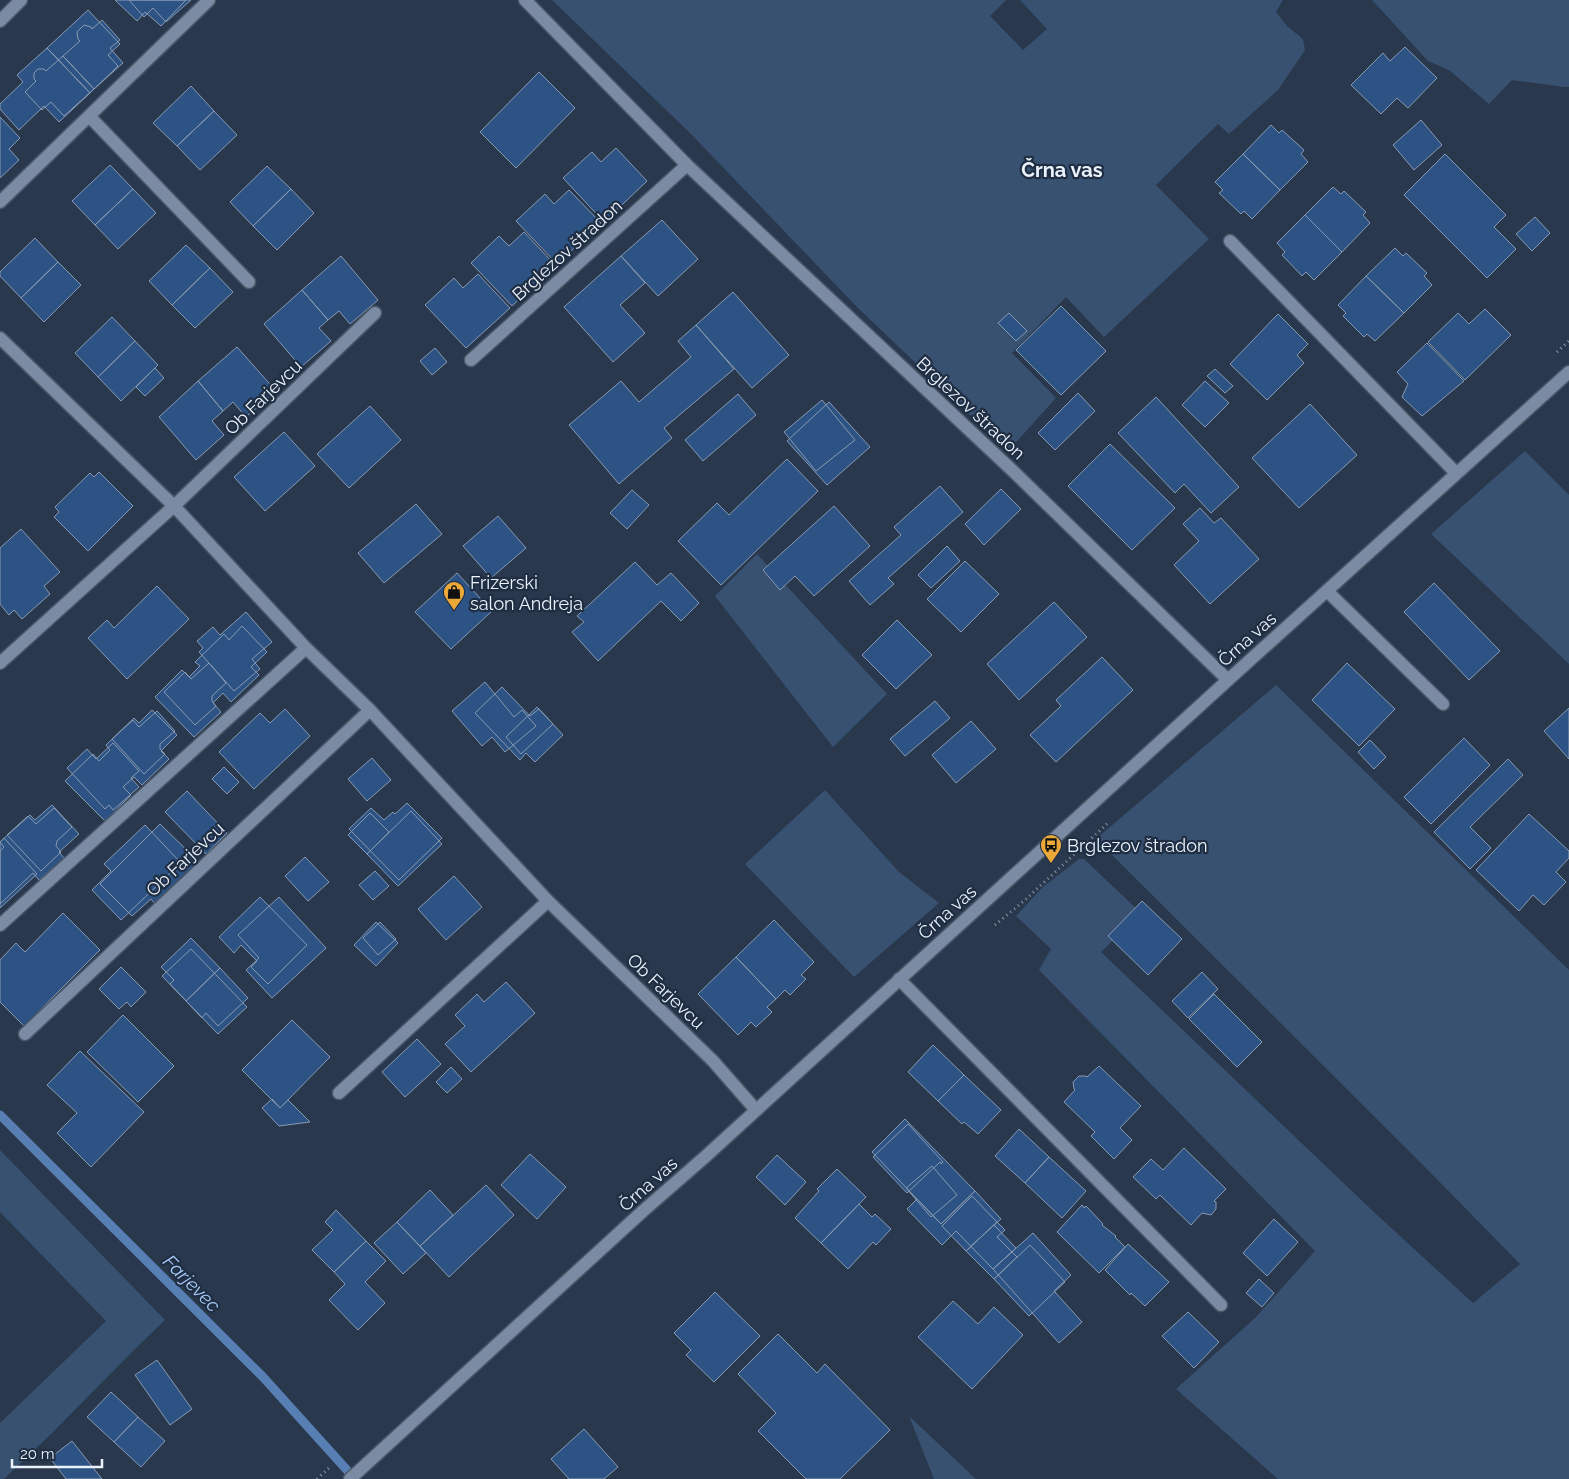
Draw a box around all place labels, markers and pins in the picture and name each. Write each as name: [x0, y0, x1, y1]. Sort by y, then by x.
place label: Frizerski salon Andreja: [470, 572, 583, 614]
shop icon: Frizerski salon Andreja: [442, 580, 466, 611]
bus stop icon: Brglezov štradon: [1039, 833, 1063, 864]
place label: Brglezov štradon: [1067, 835, 1207, 856]

